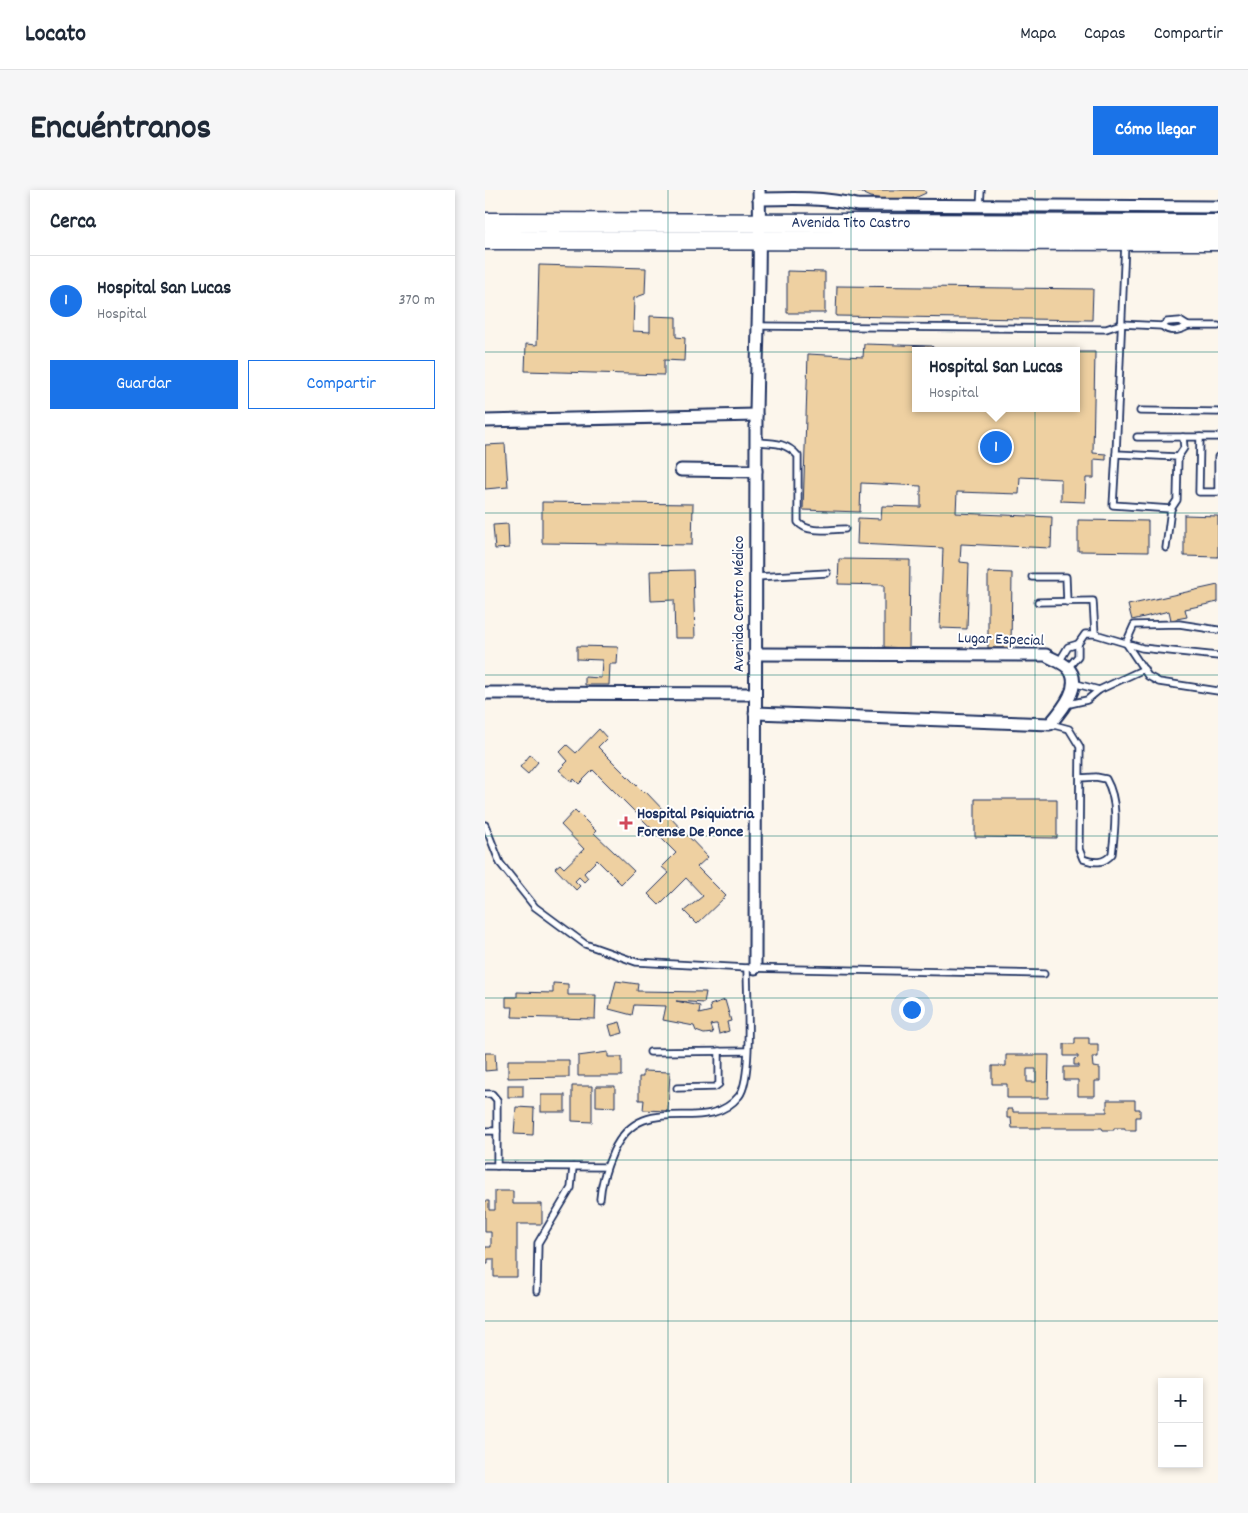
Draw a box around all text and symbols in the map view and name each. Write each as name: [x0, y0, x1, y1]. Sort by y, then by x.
text: Locato: [25, 18, 86, 52]
text: Mapa: [1020, 22, 1056, 47]
text: Capas: [1084, 22, 1126, 47]
text: Compartir: [1154, 22, 1223, 47]
text: Encuéntranos: [30, 105, 211, 155]
button: Cómo llegar: [1093, 106, 1218, 155]
text: Cerca: [50, 208, 96, 238]
street label: Avenida Tito Castro: [792, 211, 910, 235]
text: Hospital San Lucas: [97, 276, 231, 303]
text: 1: [64, 289, 68, 312]
text: 370 m: [398, 289, 435, 312]
text: Hospital: [97, 303, 147, 326]
popup: [912, 347, 1080, 412]
text: Hospital San Lucas: [929, 355, 1063, 382]
button: Guardar: [50, 360, 238, 409]
button: Compartir: [248, 360, 435, 409]
text: Hospital: [929, 382, 979, 405]
pin: 1: [980, 428, 1012, 466]
street label: Avenida Centro Médico: [728, 536, 751, 672]
street label: Lugar Especial: [957, 627, 1045, 653]
place label: Hospital Psiquiatria Forense De Ponce: [637, 803, 755, 844]
marker: Hospital Psiquiatria Forense De Ponce: [619, 816, 633, 830]
your location: [899, 997, 925, 1023]
map controls: [1158, 1378, 1203, 1468]
button: +: [1158, 1378, 1203, 1423]
button: −: [1158, 1423, 1203, 1468]

